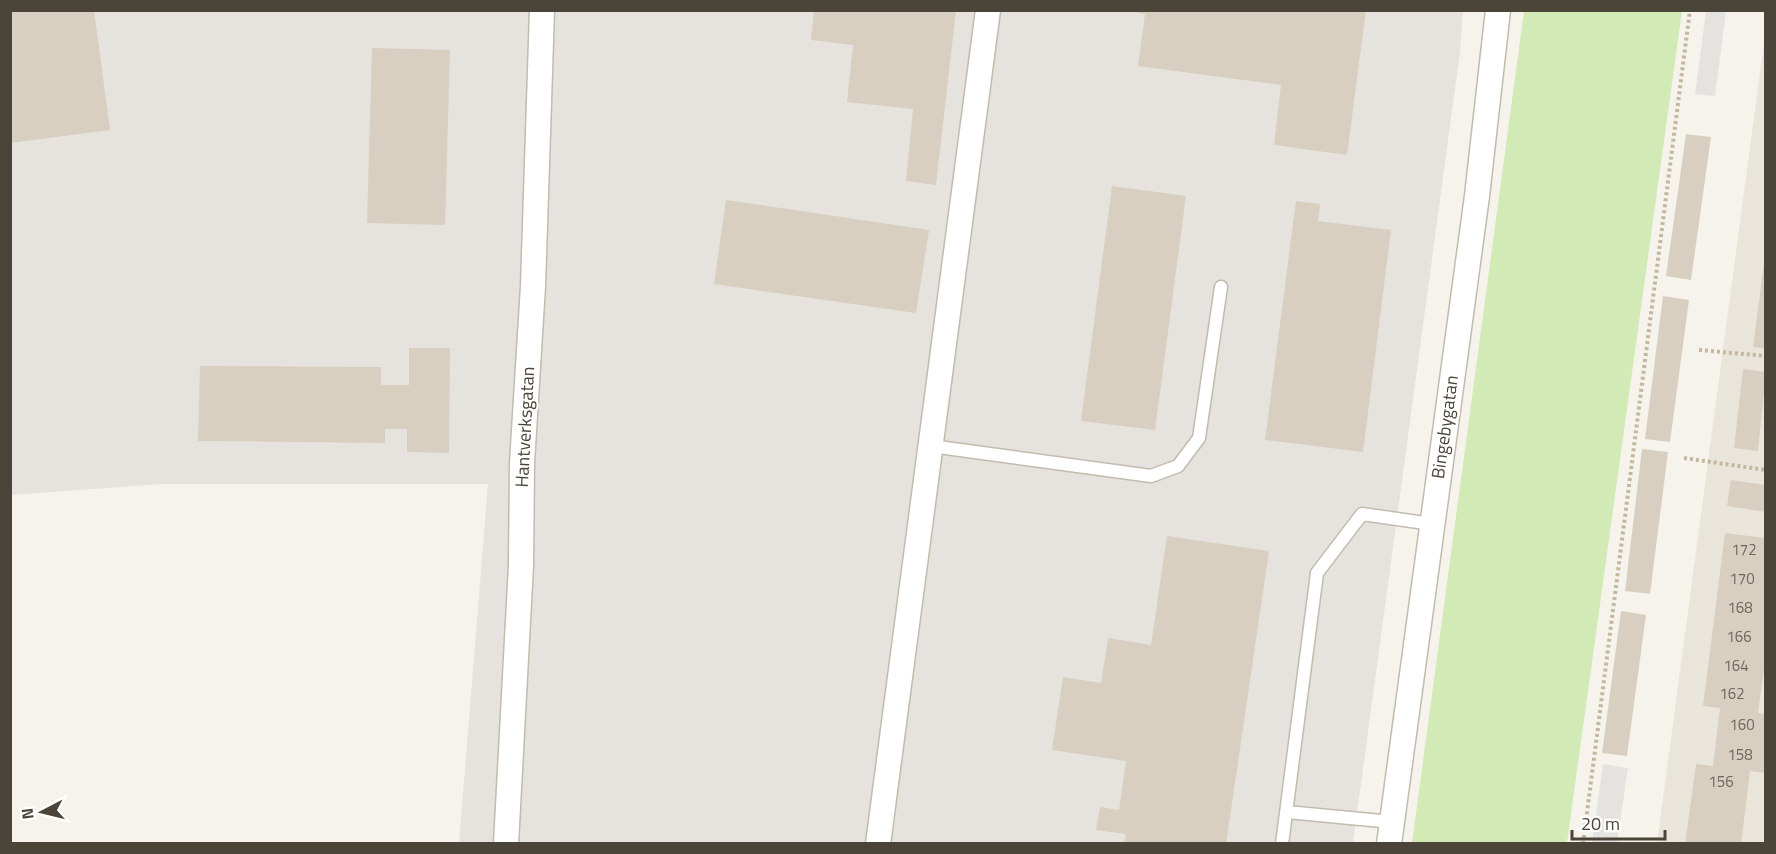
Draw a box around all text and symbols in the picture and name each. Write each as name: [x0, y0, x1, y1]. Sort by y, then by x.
street label: Hantverksgatan: [508, 366, 541, 488]
street label: Bingebygatan: [1424, 373, 1465, 480]
house number: 172: [1731, 538, 1757, 561]
house number: 170: [1729, 567, 1755, 590]
house number: 168: [1727, 596, 1753, 619]
house number: 166: [1726, 625, 1752, 648]
house number: 164: [1723, 654, 1749, 677]
house number: 162: [1719, 682, 1745, 705]
house number: 160: [1729, 713, 1755, 736]
house number: 158: [1727, 743, 1753, 766]
house number: 156: [1708, 770, 1734, 793]
north arrow: [12, 782, 72, 842]
scale bar: [1572, 803, 1665, 841]
text: N: [15, 807, 40, 821]
text: 20 m: [1581, 810, 1620, 837]

